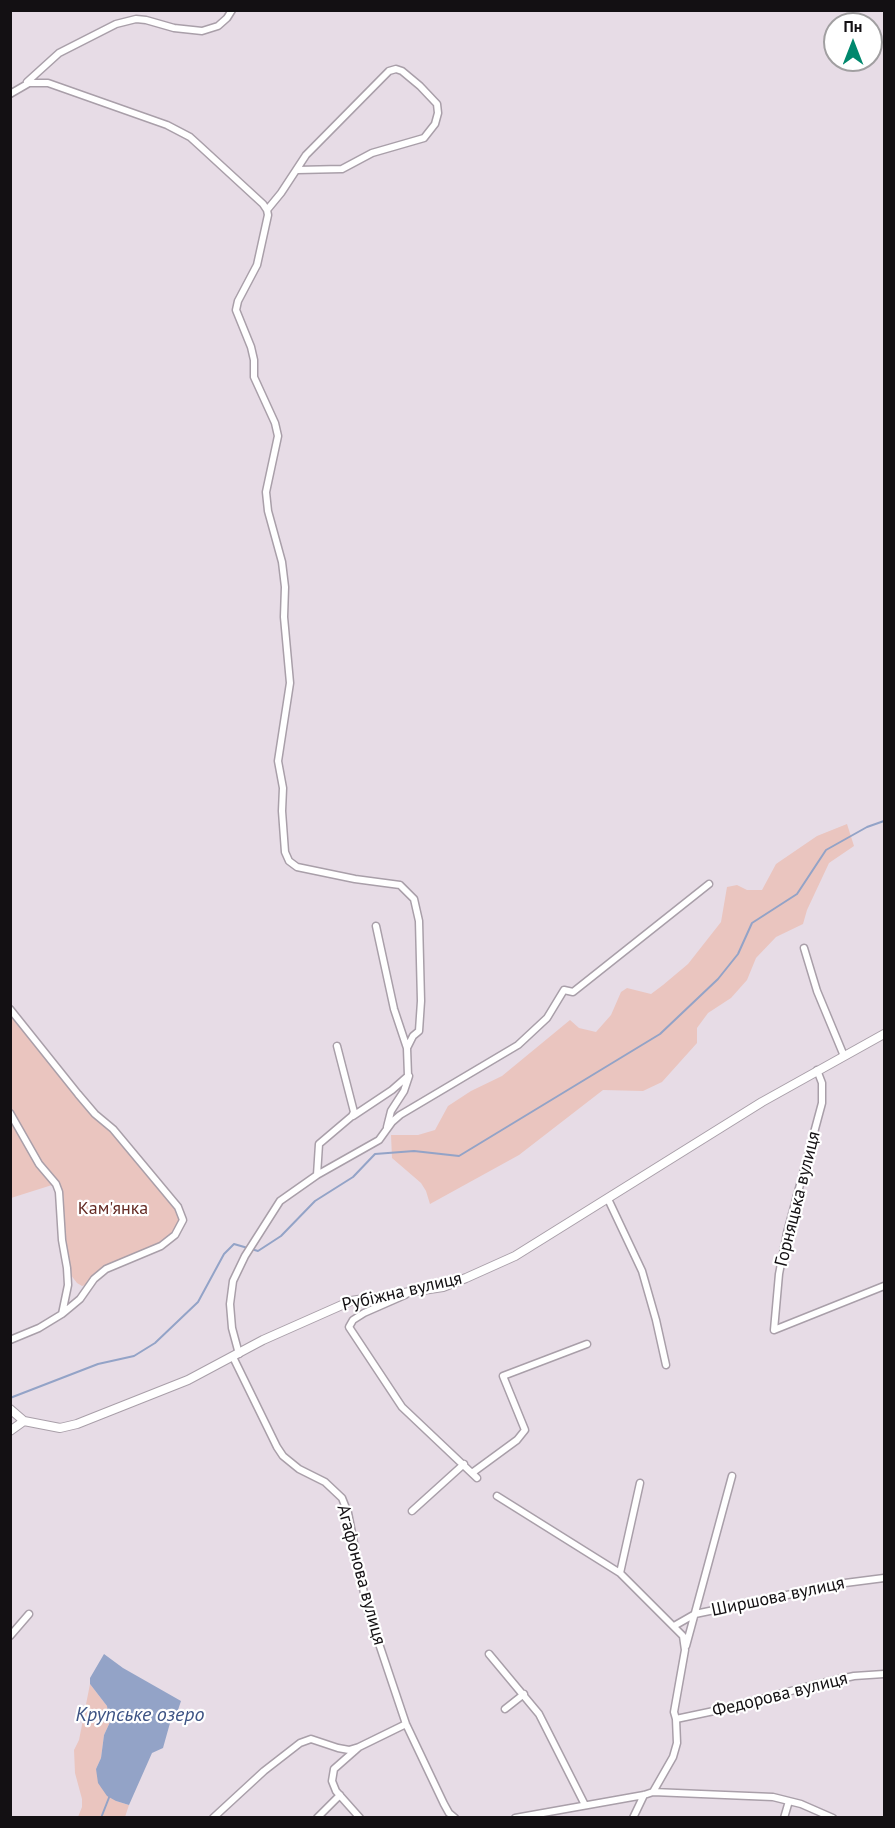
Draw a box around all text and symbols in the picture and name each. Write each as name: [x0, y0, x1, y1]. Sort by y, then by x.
north arrow: [823, 12, 883, 72]
text: Пн: [844, 16, 862, 36]
street label: Горняцька вулиця: [771, 1129, 825, 1269]
park label: Кам'янка: [78, 1198, 148, 1220]
street label: Рубіжна вулиця: [340, 1268, 464, 1316]
street label: Агафонова вулиця: [332, 1502, 390, 1648]
street label: Ширшова вулиця: [710, 1572, 846, 1622]
street label: Федорова вулиця: [710, 1668, 850, 1722]
water label: Крупське озеро: [76, 1703, 204, 1727]

